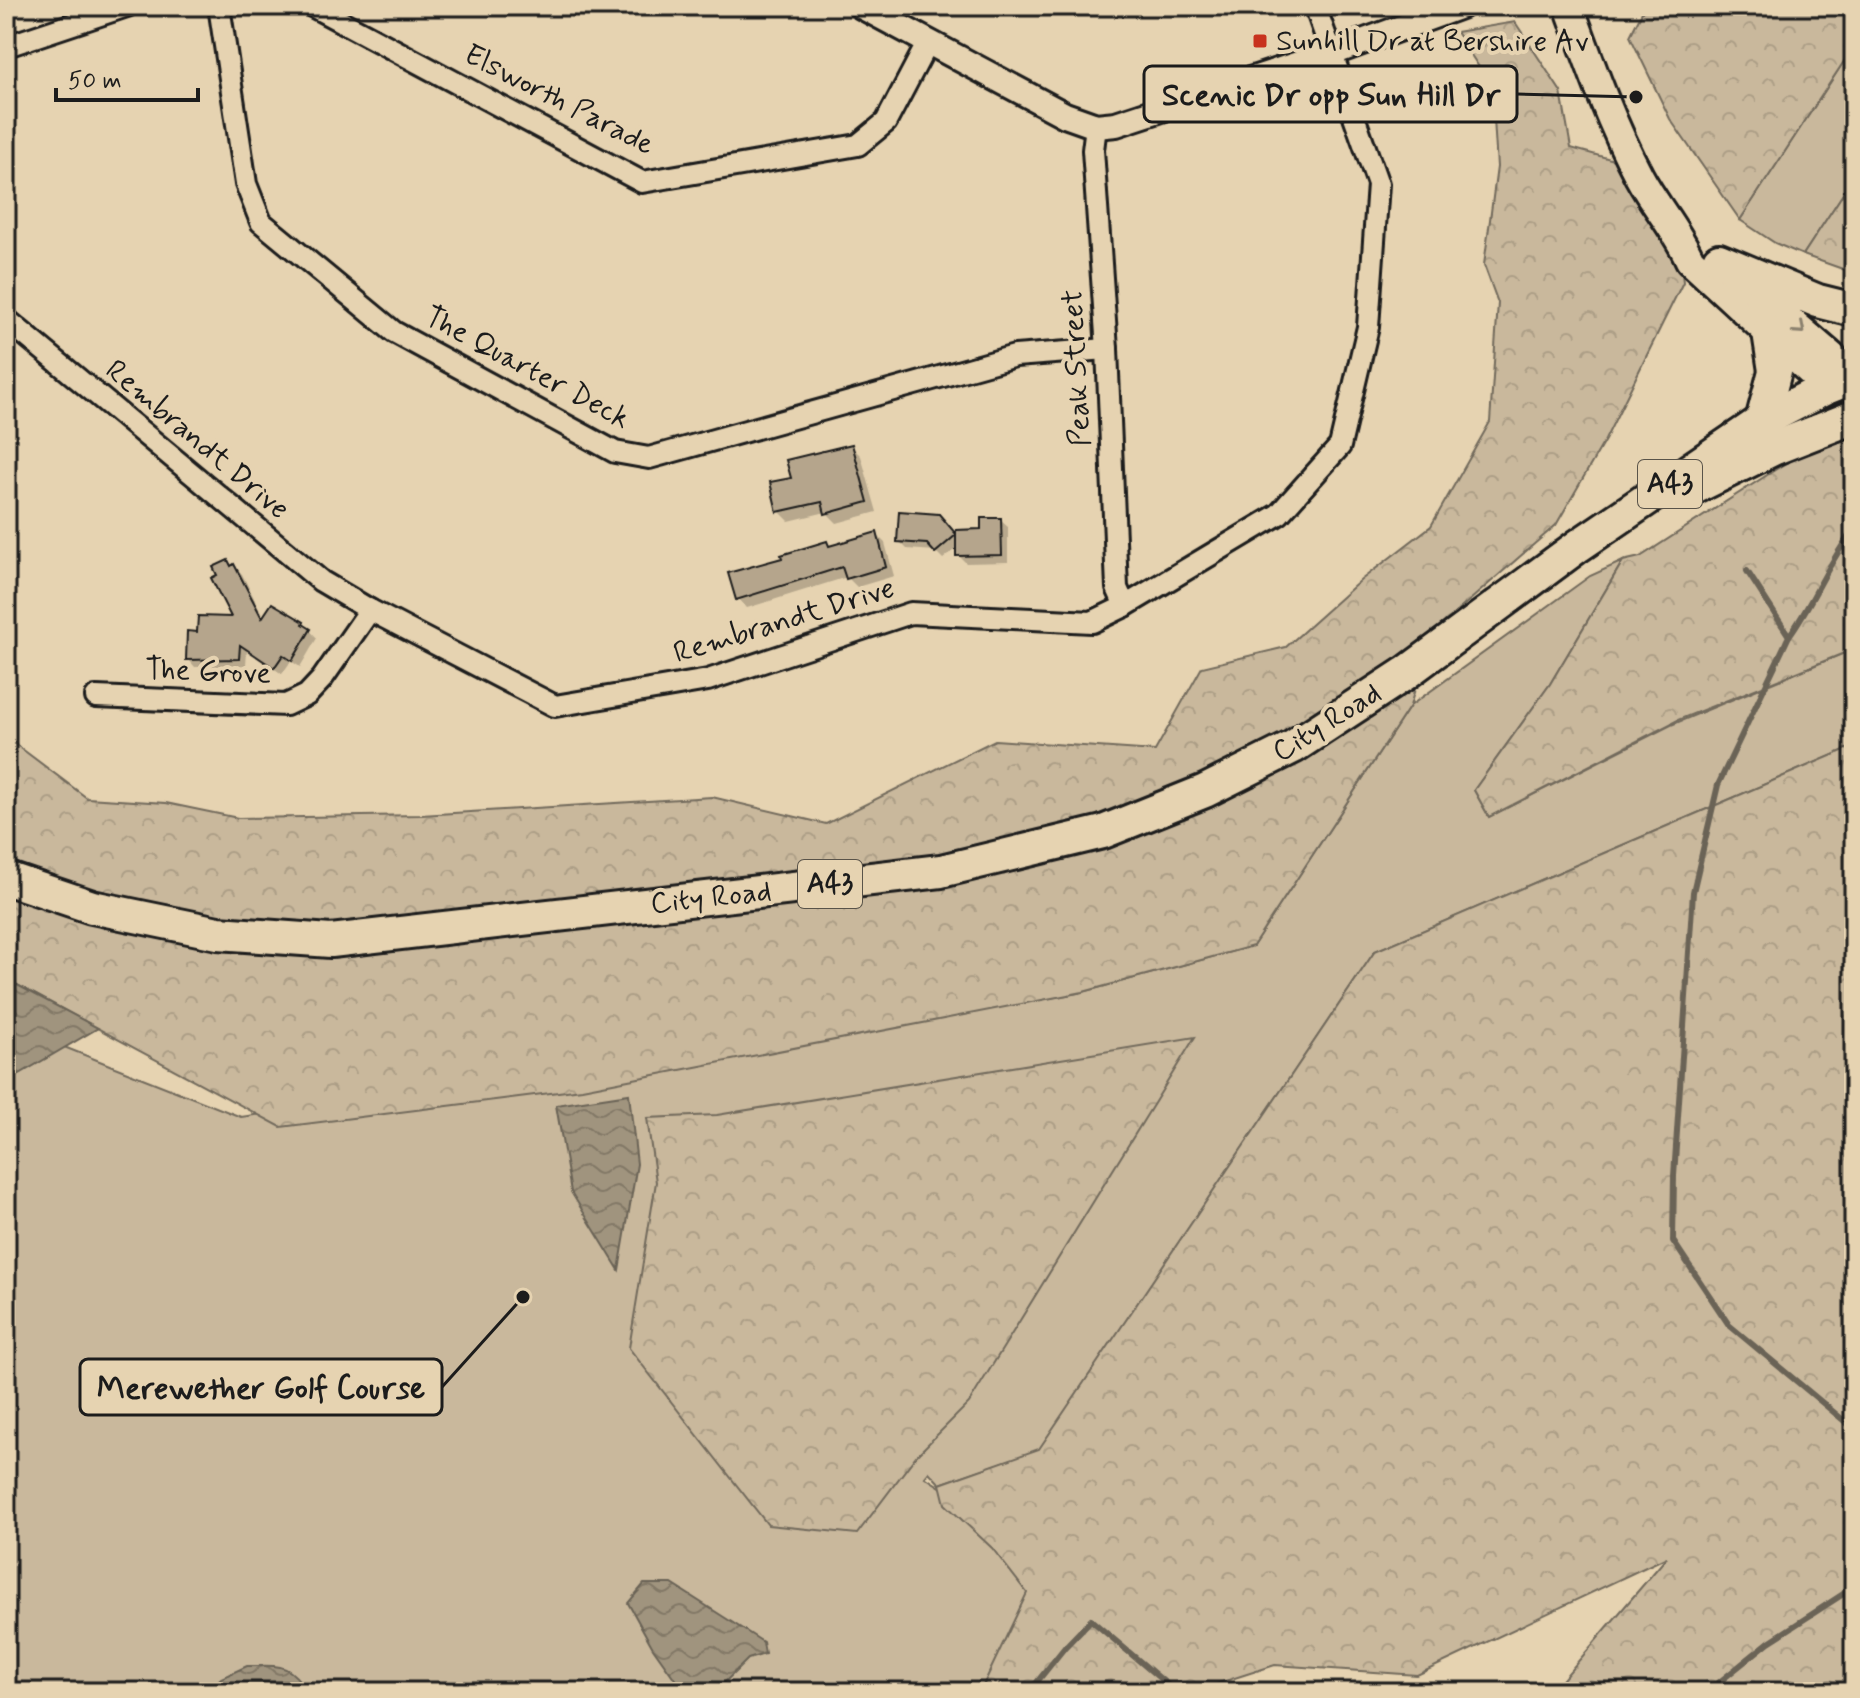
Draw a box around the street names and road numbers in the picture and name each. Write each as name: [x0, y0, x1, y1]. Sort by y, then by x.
street label: Elsworth Parade: [457, 35, 661, 165]
street label: Peak Street: [1053, 289, 1101, 447]
street label: The Quarter Deck: [417, 297, 637, 439]
street label: Rembrandt Drive: [97, 351, 297, 529]
road number: A43: [1638, 460, 1702, 508]
street label: Rembrandt Drive: [669, 569, 899, 673]
street label: The Grove: [144, 650, 272, 694]
street label: City Road: [1265, 674, 1389, 772]
road number: A43: [798, 860, 862, 908]
street label: City Road: [649, 872, 773, 924]

